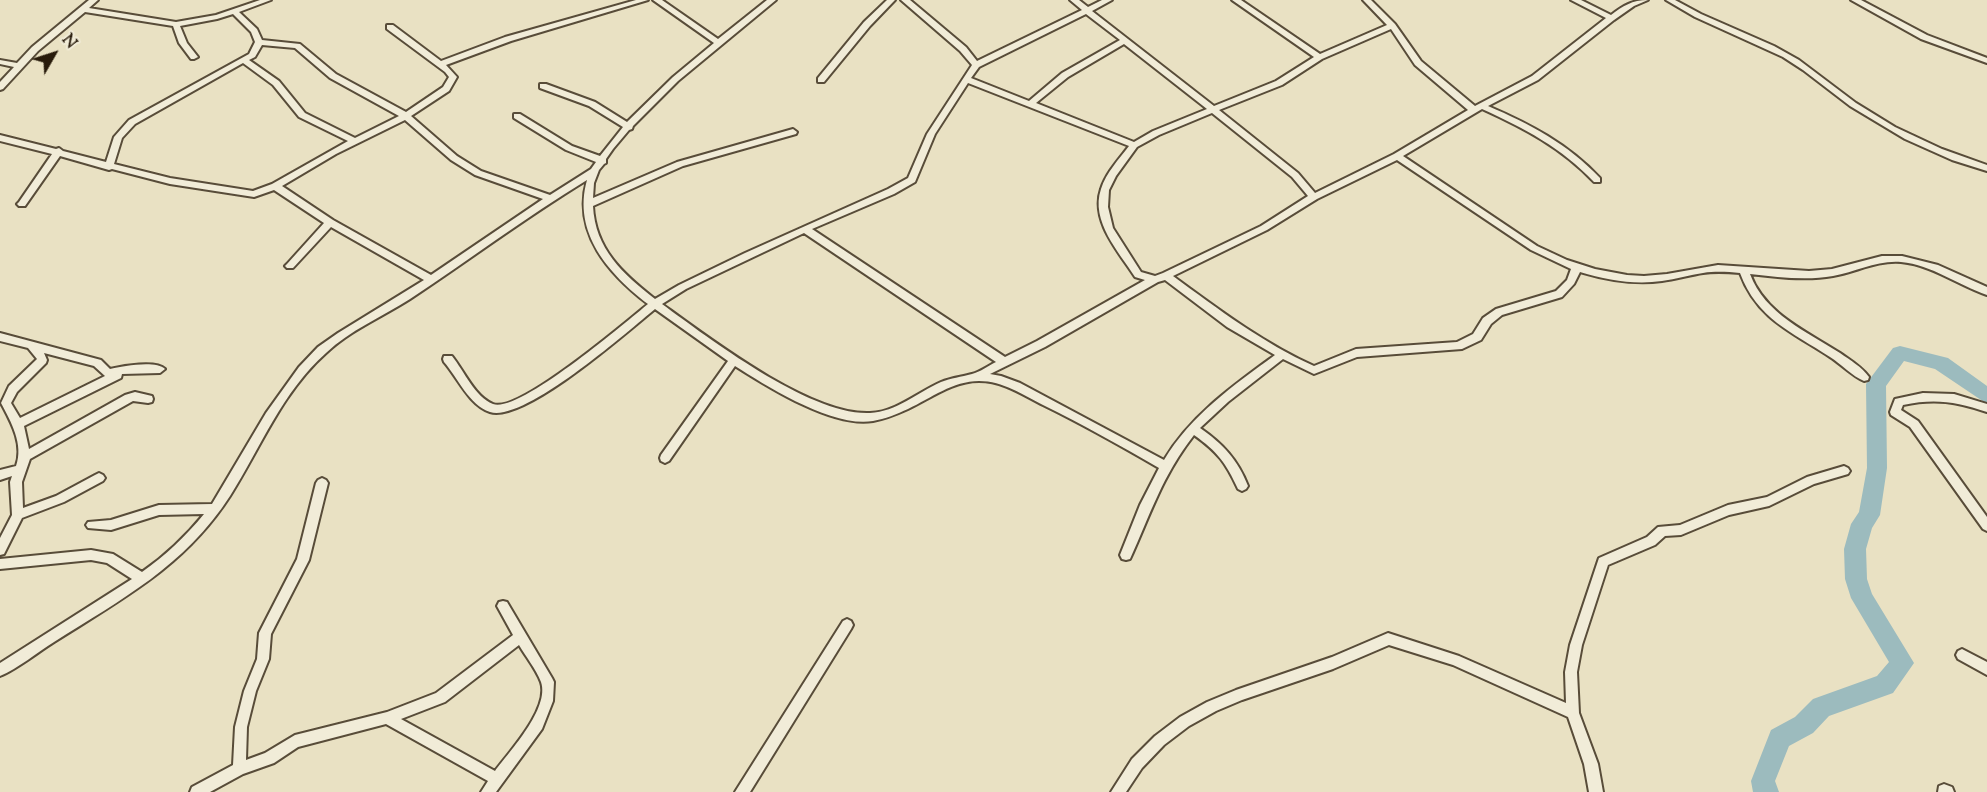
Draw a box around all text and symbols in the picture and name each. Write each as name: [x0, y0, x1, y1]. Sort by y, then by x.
north arrow: [24, 24, 84, 84]
text: N: [55, 30, 81, 55]

